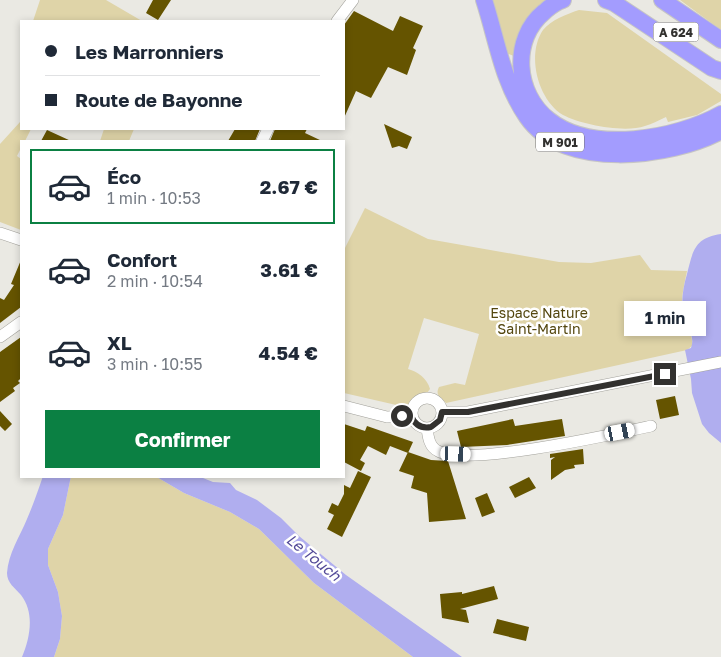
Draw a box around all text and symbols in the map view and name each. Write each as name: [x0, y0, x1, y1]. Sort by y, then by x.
road number: A 624: [654, 22, 698, 42]
text: Les Marronniers: [75, 40, 224, 63]
text: Route de Bayonne: [75, 88, 243, 111]
road number: M 901: [536, 132, 584, 152]
icon: car: [47, 164, 92, 209]
text: Éco: [107, 165, 141, 188]
text: 2.67 €: [260, 175, 318, 198]
text: 1 min · 10:53: [107, 188, 201, 208]
icon: car: [47, 247, 92, 292]
text: Confort: [107, 248, 177, 271]
text: 3.61 €: [260, 258, 318, 281]
text: 2 min · 10:54: [107, 271, 203, 291]
callout: 1 min: [624, 302, 706, 336]
park label: Espace Nature Saint-Martin: [490, 304, 588, 337]
text: 1 min: [645, 308, 685, 328]
icon: car: [47, 330, 92, 375]
text: XL: [107, 331, 132, 354]
text: 4.54 €: [258, 341, 318, 364]
text: 3 min · 10:55: [107, 354, 203, 374]
route end: [654, 363, 676, 385]
route start: [391, 405, 413, 427]
button: Confirmer: [45, 410, 320, 468]
car: [603, 422, 636, 442]
car: [440, 446, 471, 462]
water label: Le Touch: [283, 530, 345, 585]

